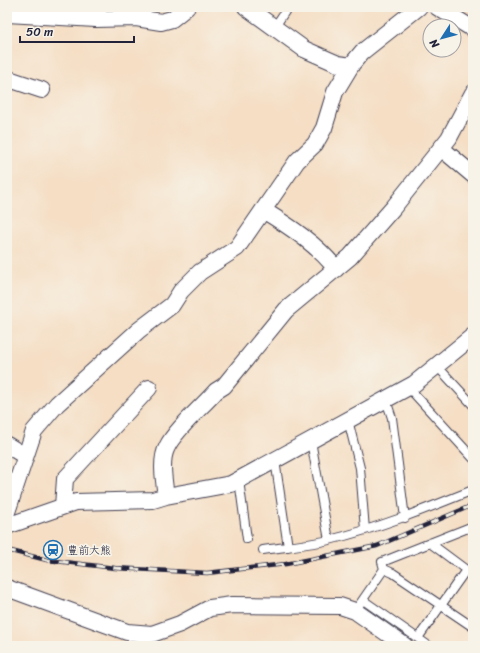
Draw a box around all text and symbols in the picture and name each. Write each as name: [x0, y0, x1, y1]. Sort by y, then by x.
scale bar: [20, 18, 134, 44]
north arrow: [422, 18, 462, 58]
text: 50 m: [26, 21, 53, 43]
text: N: [424, 35, 445, 53]
station icon: 豊前大熊: [42, 539, 64, 561]
place label: 豊前大熊: [67, 541, 111, 560]

